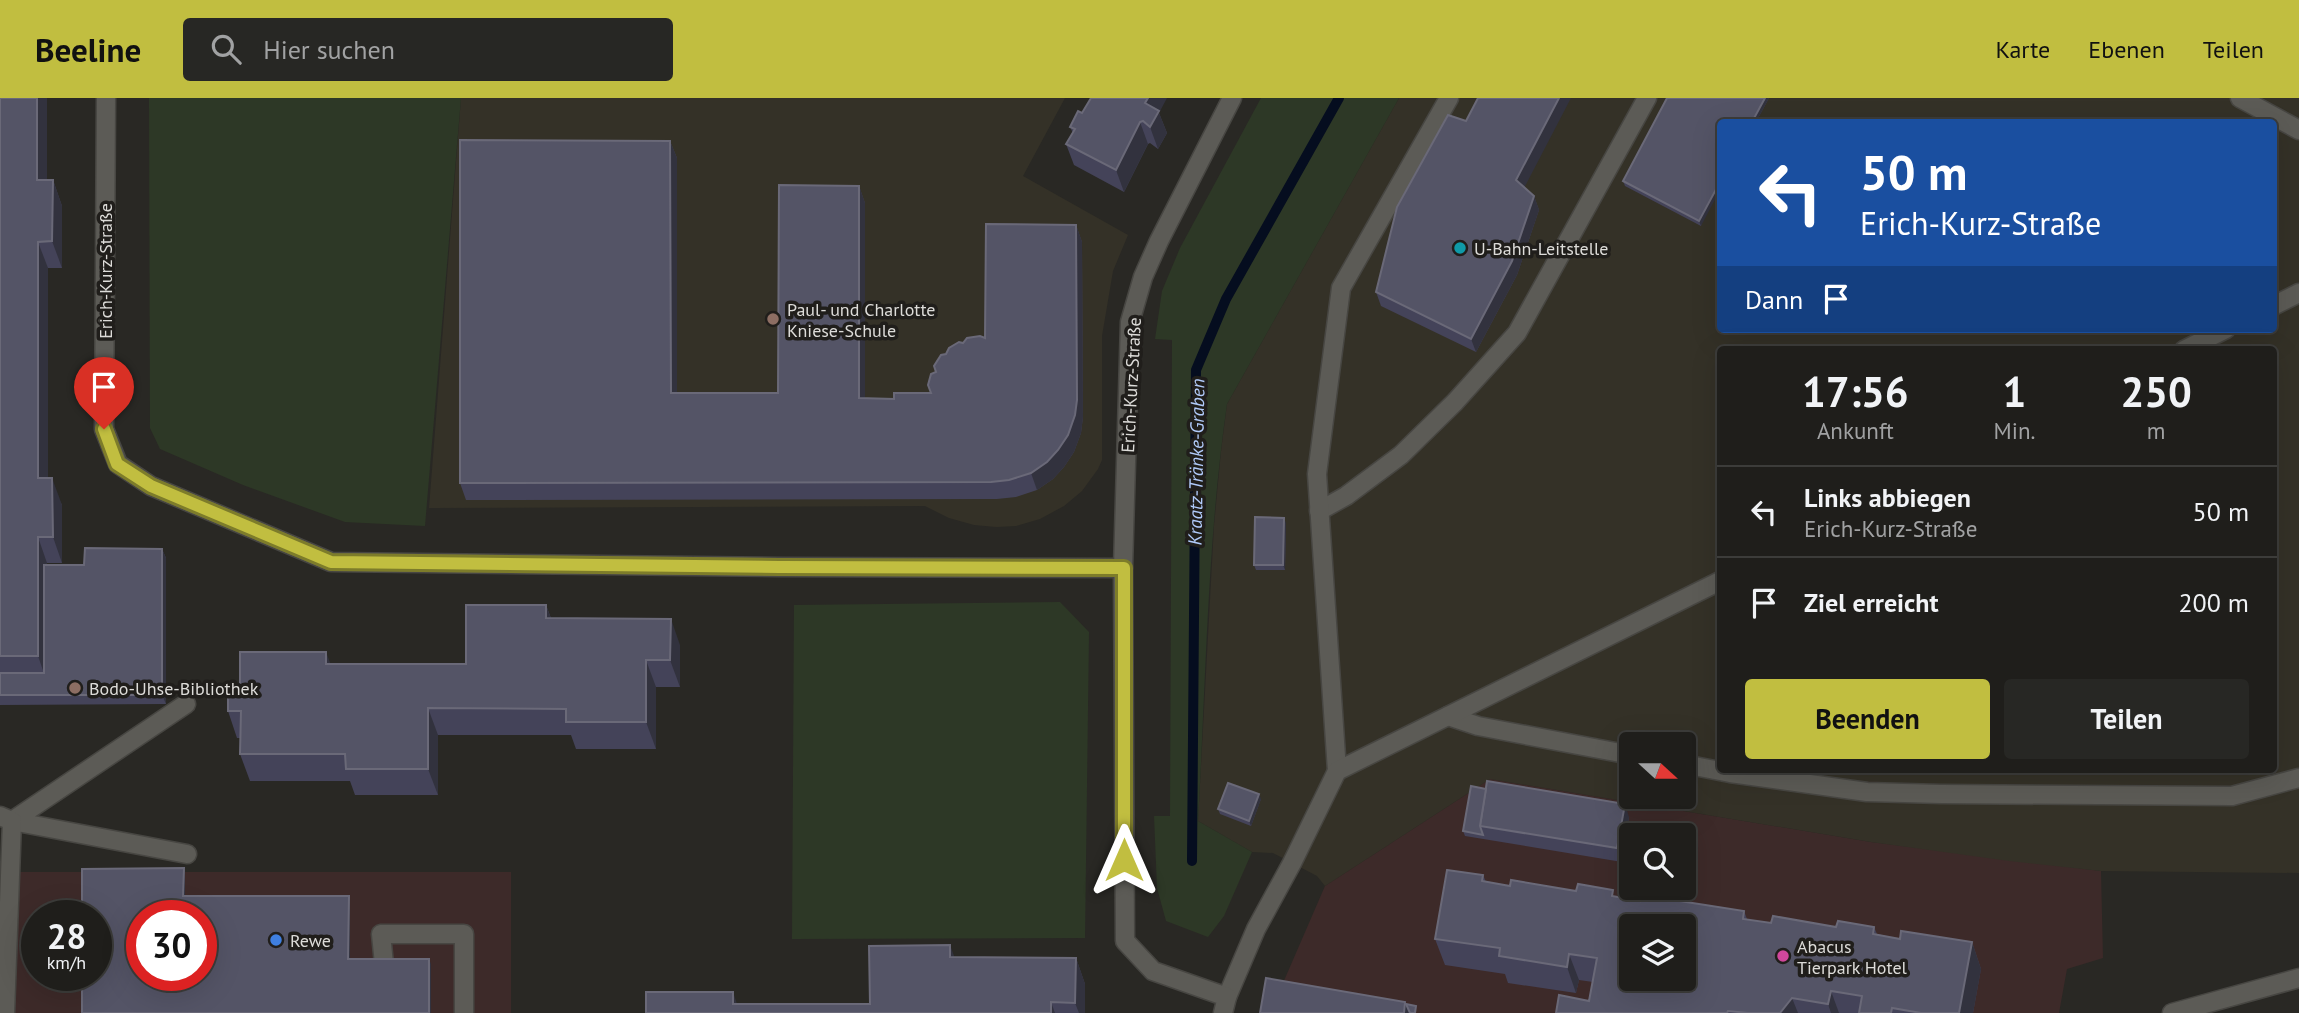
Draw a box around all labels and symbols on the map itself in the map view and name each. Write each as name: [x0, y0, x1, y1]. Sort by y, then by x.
street label: Erich-Kurz-Straße: [94, 203, 117, 339]
place label: U-Bahn-Leitstelle: [1474, 237, 1608, 260]
marker: U-Bahn-Leitstelle: [1452, 240, 1468, 256]
place label: Paul- und Charlotte Kniese-Schule: [787, 298, 935, 342]
marker: Paul- und Charlotte Kniese-Schule: [765, 311, 781, 327]
street label: Erich-Kurz-Straße: [1116, 317, 1146, 453]
pin: [74, 357, 134, 429]
water label: Kraatz-Tränke-Graben: [1183, 378, 1209, 546]
place label: Bodo-Uhse-Bibliothek: [89, 677, 259, 700]
marker: Bodo-Uhse-Bibliothek: [67, 680, 83, 696]
north arrow: [1619, 732, 1696, 808]
position arrow: [1087, 823, 1161, 897]
speed limit sign: 30: [126, 900, 217, 991]
place label: Rewe: [290, 929, 331, 952]
marker: Rewe: [268, 932, 284, 948]
place label: Abacus Tierpark Hotel: [1797, 935, 1908, 979]
marker: Abacus Tierpark Hotel: [1775, 948, 1791, 964]

